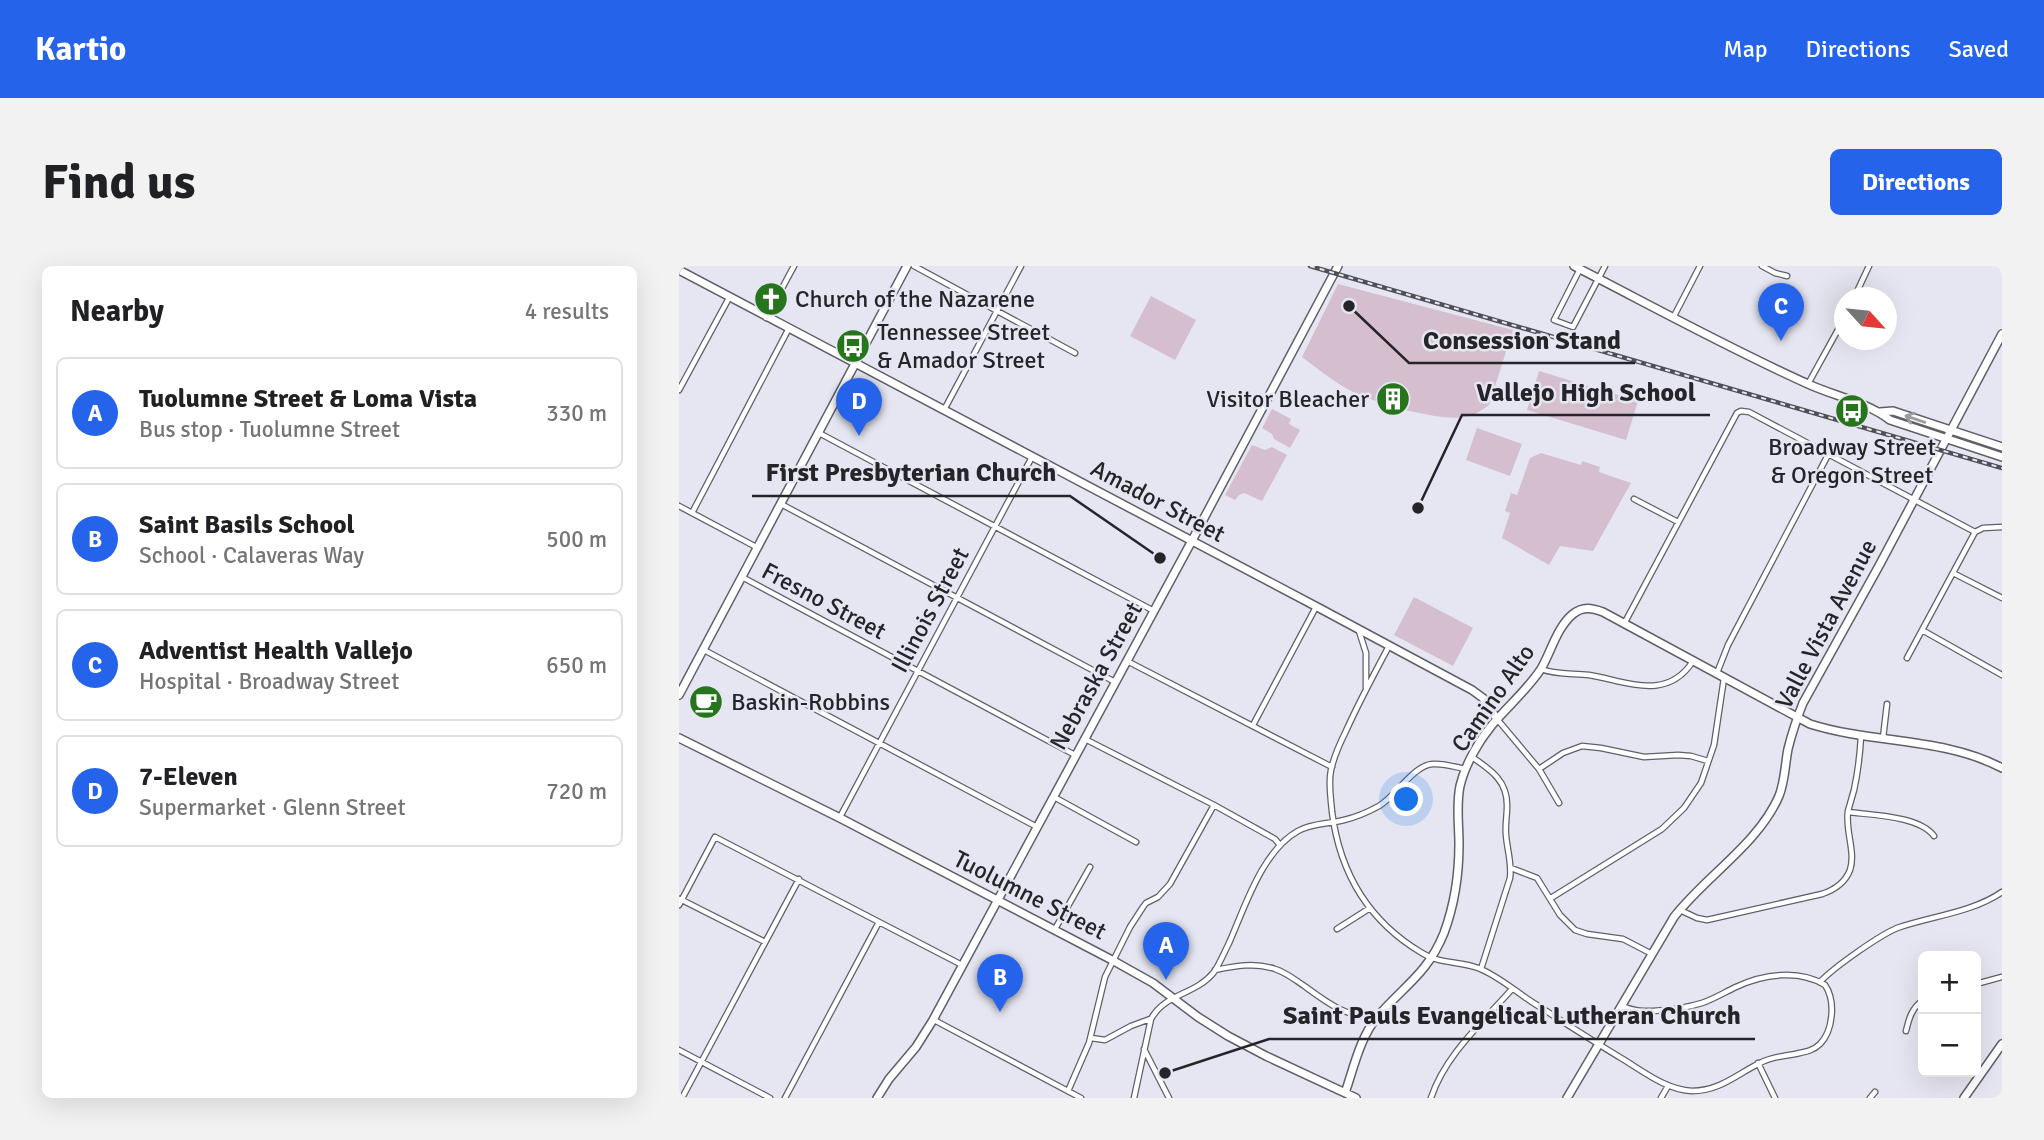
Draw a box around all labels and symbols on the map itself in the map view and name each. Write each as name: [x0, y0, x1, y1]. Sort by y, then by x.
church icon: Church of the Nazarene: [752, 280, 790, 318]
pin: C: [1758, 283, 1804, 341]
place label: Church of the Nazarene: [795, 284, 1035, 314]
north arrow: [1834, 287, 1897, 350]
callout: Consession Stand: [1409, 316, 1635, 363]
place label: Tennessee Street & Amador Street: [877, 317, 1050, 375]
text: Consession Stand: [1423, 325, 1621, 357]
bus stop icon: Tennessee Street & Amador Street: [834, 327, 872, 365]
callout: Vallejo High School: [1462, 368, 1710, 415]
text: Vallejo High School: [1476, 377, 1696, 409]
pin: D: [836, 378, 882, 436]
building icon: Visitor Bleacher: [1374, 380, 1412, 418]
place label: Visitor Bleacher: [1206, 384, 1369, 414]
bus stop icon: Broadway Street & Oregon Street: [1833, 392, 1871, 430]
one-way arrow: [1905, 412, 1927, 424]
place label: Broadway Street & Oregon Street: [1768, 432, 1936, 490]
callout: First Presbyterian Church: [752, 449, 1070, 496]
street label: Amador Street: [1086, 453, 1230, 549]
text: First Presbyterian Church: [766, 457, 1056, 489]
street label: Valle Vista Avenue: [1769, 534, 1883, 714]
street label: Illinois Street: [884, 542, 976, 678]
street label: Fresno Street: [757, 556, 891, 646]
street label: Nebraska Street: [1043, 597, 1149, 755]
street label: Camino Alto: [1445, 638, 1541, 758]
cafe icon: Baskin-Robbins: [687, 683, 725, 721]
place label: Baskin-Robbins: [731, 687, 890, 717]
your location: [1389, 782, 1423, 816]
street label: Tuolumne Street: [949, 844, 1111, 946]
pin: A: [1143, 922, 1189, 980]
pin: B: [977, 954, 1023, 1012]
callout: Saint Pauls Evangelical Lutheran Church: [1269, 992, 1755, 1039]
text: Saint Pauls Evangelical Lutheran Church: [1283, 1000, 1741, 1032]

